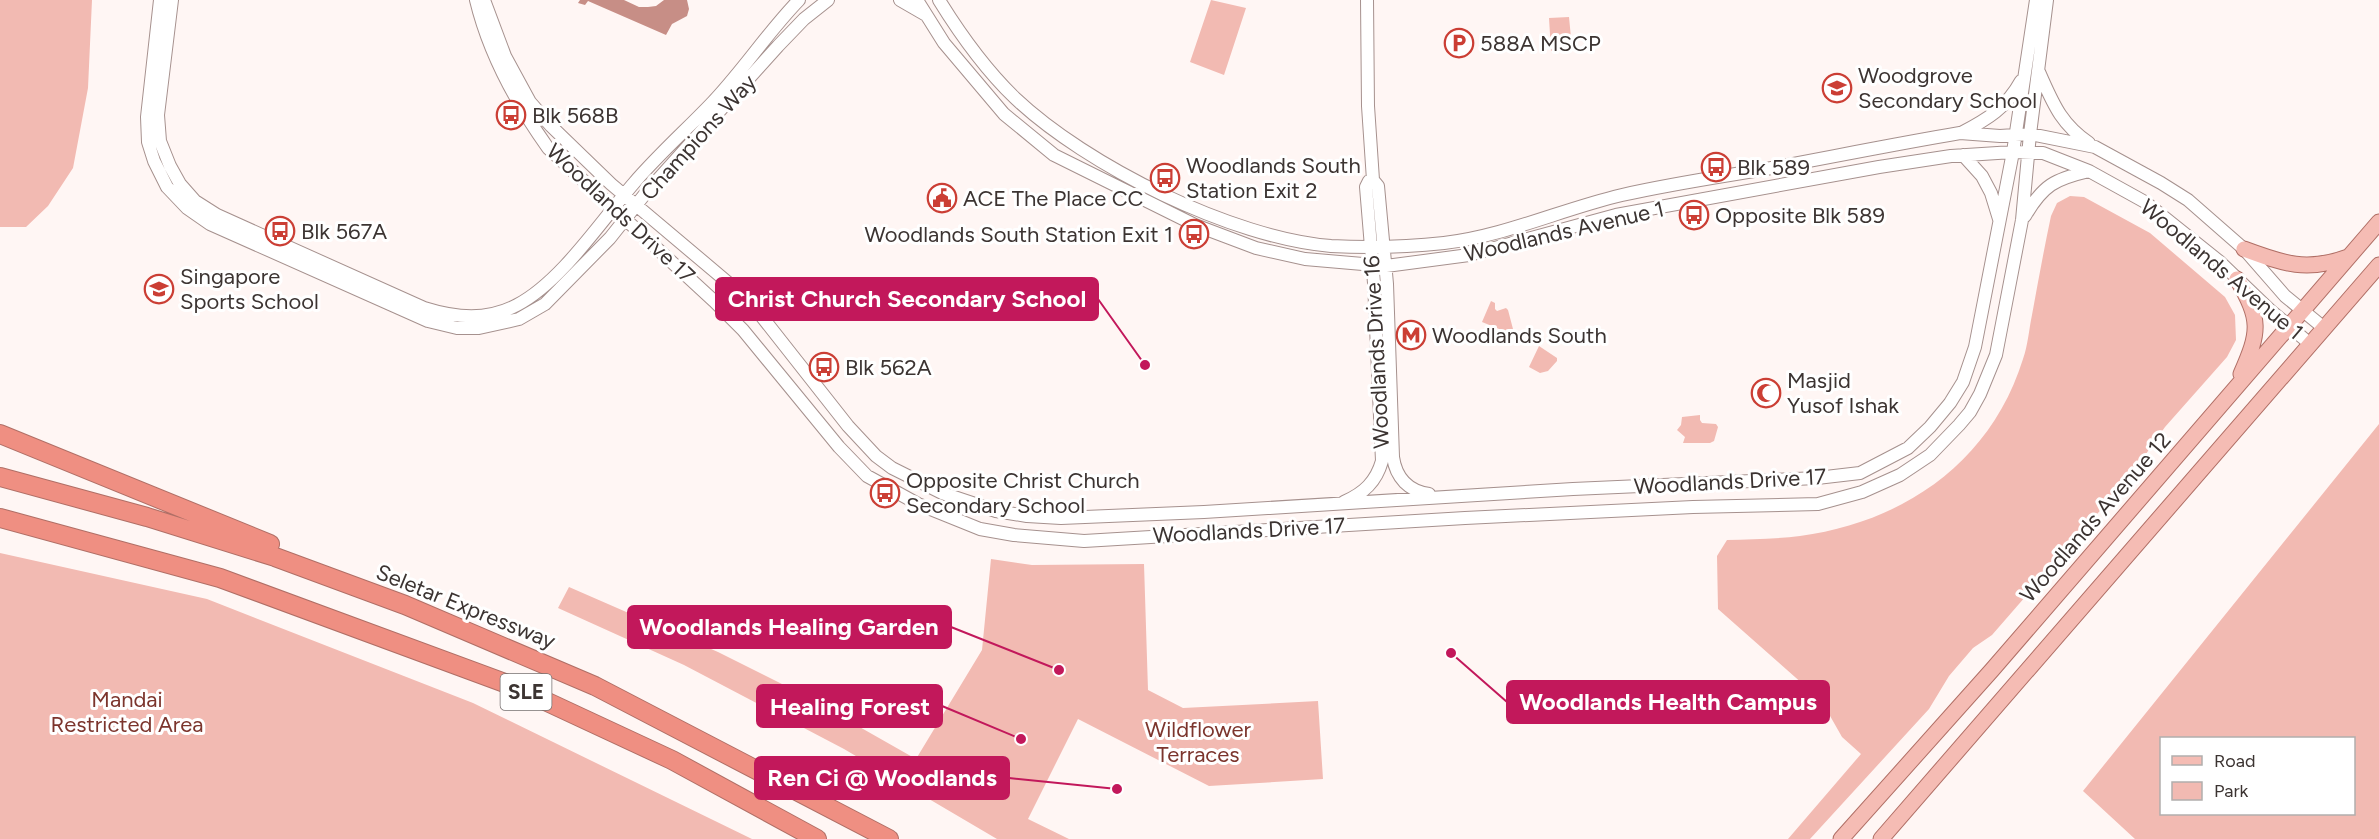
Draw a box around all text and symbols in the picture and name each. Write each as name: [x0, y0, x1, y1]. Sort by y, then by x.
parking icon: 588A MSCP: [1443, 27, 1475, 59]
place label: 588A MSCP: [1480, 30, 1601, 57]
place label: Woodgrove Secondary School: [1858, 62, 2037, 114]
street label: Champions Way: [635, 69, 762, 206]
school or university icon: Woodgrove Secondary School: [1821, 72, 1853, 104]
bus stop icon: Blk 568B: [495, 99, 527, 131]
place label: Blk 568B: [532, 102, 618, 129]
street label: Woodlands Drive 17: [541, 138, 700, 289]
bus stop icon: Blk 589: [1700, 151, 1732, 183]
place label: Woodlands South Station Exit 2: [1186, 152, 1361, 204]
place label: Blk 589: [1737, 154, 1810, 181]
bus stop icon: Woodlands South Station Exit 2: [1149, 162, 1181, 194]
public building icon: ACE The Place CC: [926, 182, 958, 214]
place label: ACE The Place CC: [963, 185, 1144, 212]
street label: Woodlands Avenue 1: [2135, 193, 2309, 345]
street label: Woodlands Avenue 1: [1461, 195, 1667, 268]
bus stop icon: Opposite Blk 589: [1678, 199, 1710, 231]
place label: Opposite Blk 589: [1715, 202, 1885, 229]
bus stop icon: Blk 567A: [264, 215, 296, 247]
place label: Blk 567A: [301, 218, 387, 245]
bus stop icon: Woodlands South Station Exit 1: [1178, 218, 1210, 250]
place label: Woodlands South Station Exit 1: [865, 221, 1173, 248]
street label: Woodlands Drive 16: [1358, 255, 1395, 449]
place label: Singapore Sports School: [180, 263, 319, 315]
school or university icon: Singapore Sports School: [143, 273, 175, 305]
callout: Christ Church Secondary School: [716, 278, 1098, 320]
text: Christ Church Secondary School: [728, 284, 1086, 313]
metro station icon: Woodlands South: [1395, 319, 1427, 351]
place label: Woodlands South: [1432, 322, 1607, 349]
bus stop icon: Blk 562A: [808, 351, 840, 383]
place label: Blk 562A: [845, 354, 932, 381]
place label: Masjid Yusof Ishak: [1787, 367, 1899, 419]
mosque icon: Masjid Yusof Ishak: [1750, 377, 1782, 409]
street label: Woodlands Avenue 12: [2014, 427, 2177, 608]
street label: Woodlands Drive 17: [1633, 463, 1827, 500]
place label: Opposite Christ Church Secondary School: [906, 467, 1140, 519]
bus stop icon: Opposite Christ Church Secondary School: [869, 477, 901, 509]
street label: Woodlands Drive 17: [1152, 512, 1346, 549]
street label: Seletar Expressway: [372, 558, 560, 655]
callout: Woodlands Healing Garden: [628, 606, 951, 648]
text: Woodlands Healing Garden: [639, 612, 939, 641]
road number: SLE: [500, 674, 552, 710]
callout: Woodlands Health Campus: [1507, 681, 1829, 723]
callout: Healing Forest: [757, 685, 942, 727]
park label: Mandai Restricted Area: [51, 686, 203, 738]
text: Woodlands Health Campus: [1519, 687, 1817, 716]
text: Healing Forest: [770, 692, 930, 721]
park label: Wildflower Terraces: [1145, 716, 1251, 768]
legend: [2160, 737, 2355, 815]
text: Road: [2214, 750, 2255, 772]
callout: Ren Ci @ Woodlands: [755, 757, 1009, 799]
text: Ren Ci @ Woodlands: [767, 763, 997, 792]
text: Park: [2214, 780, 2249, 802]

